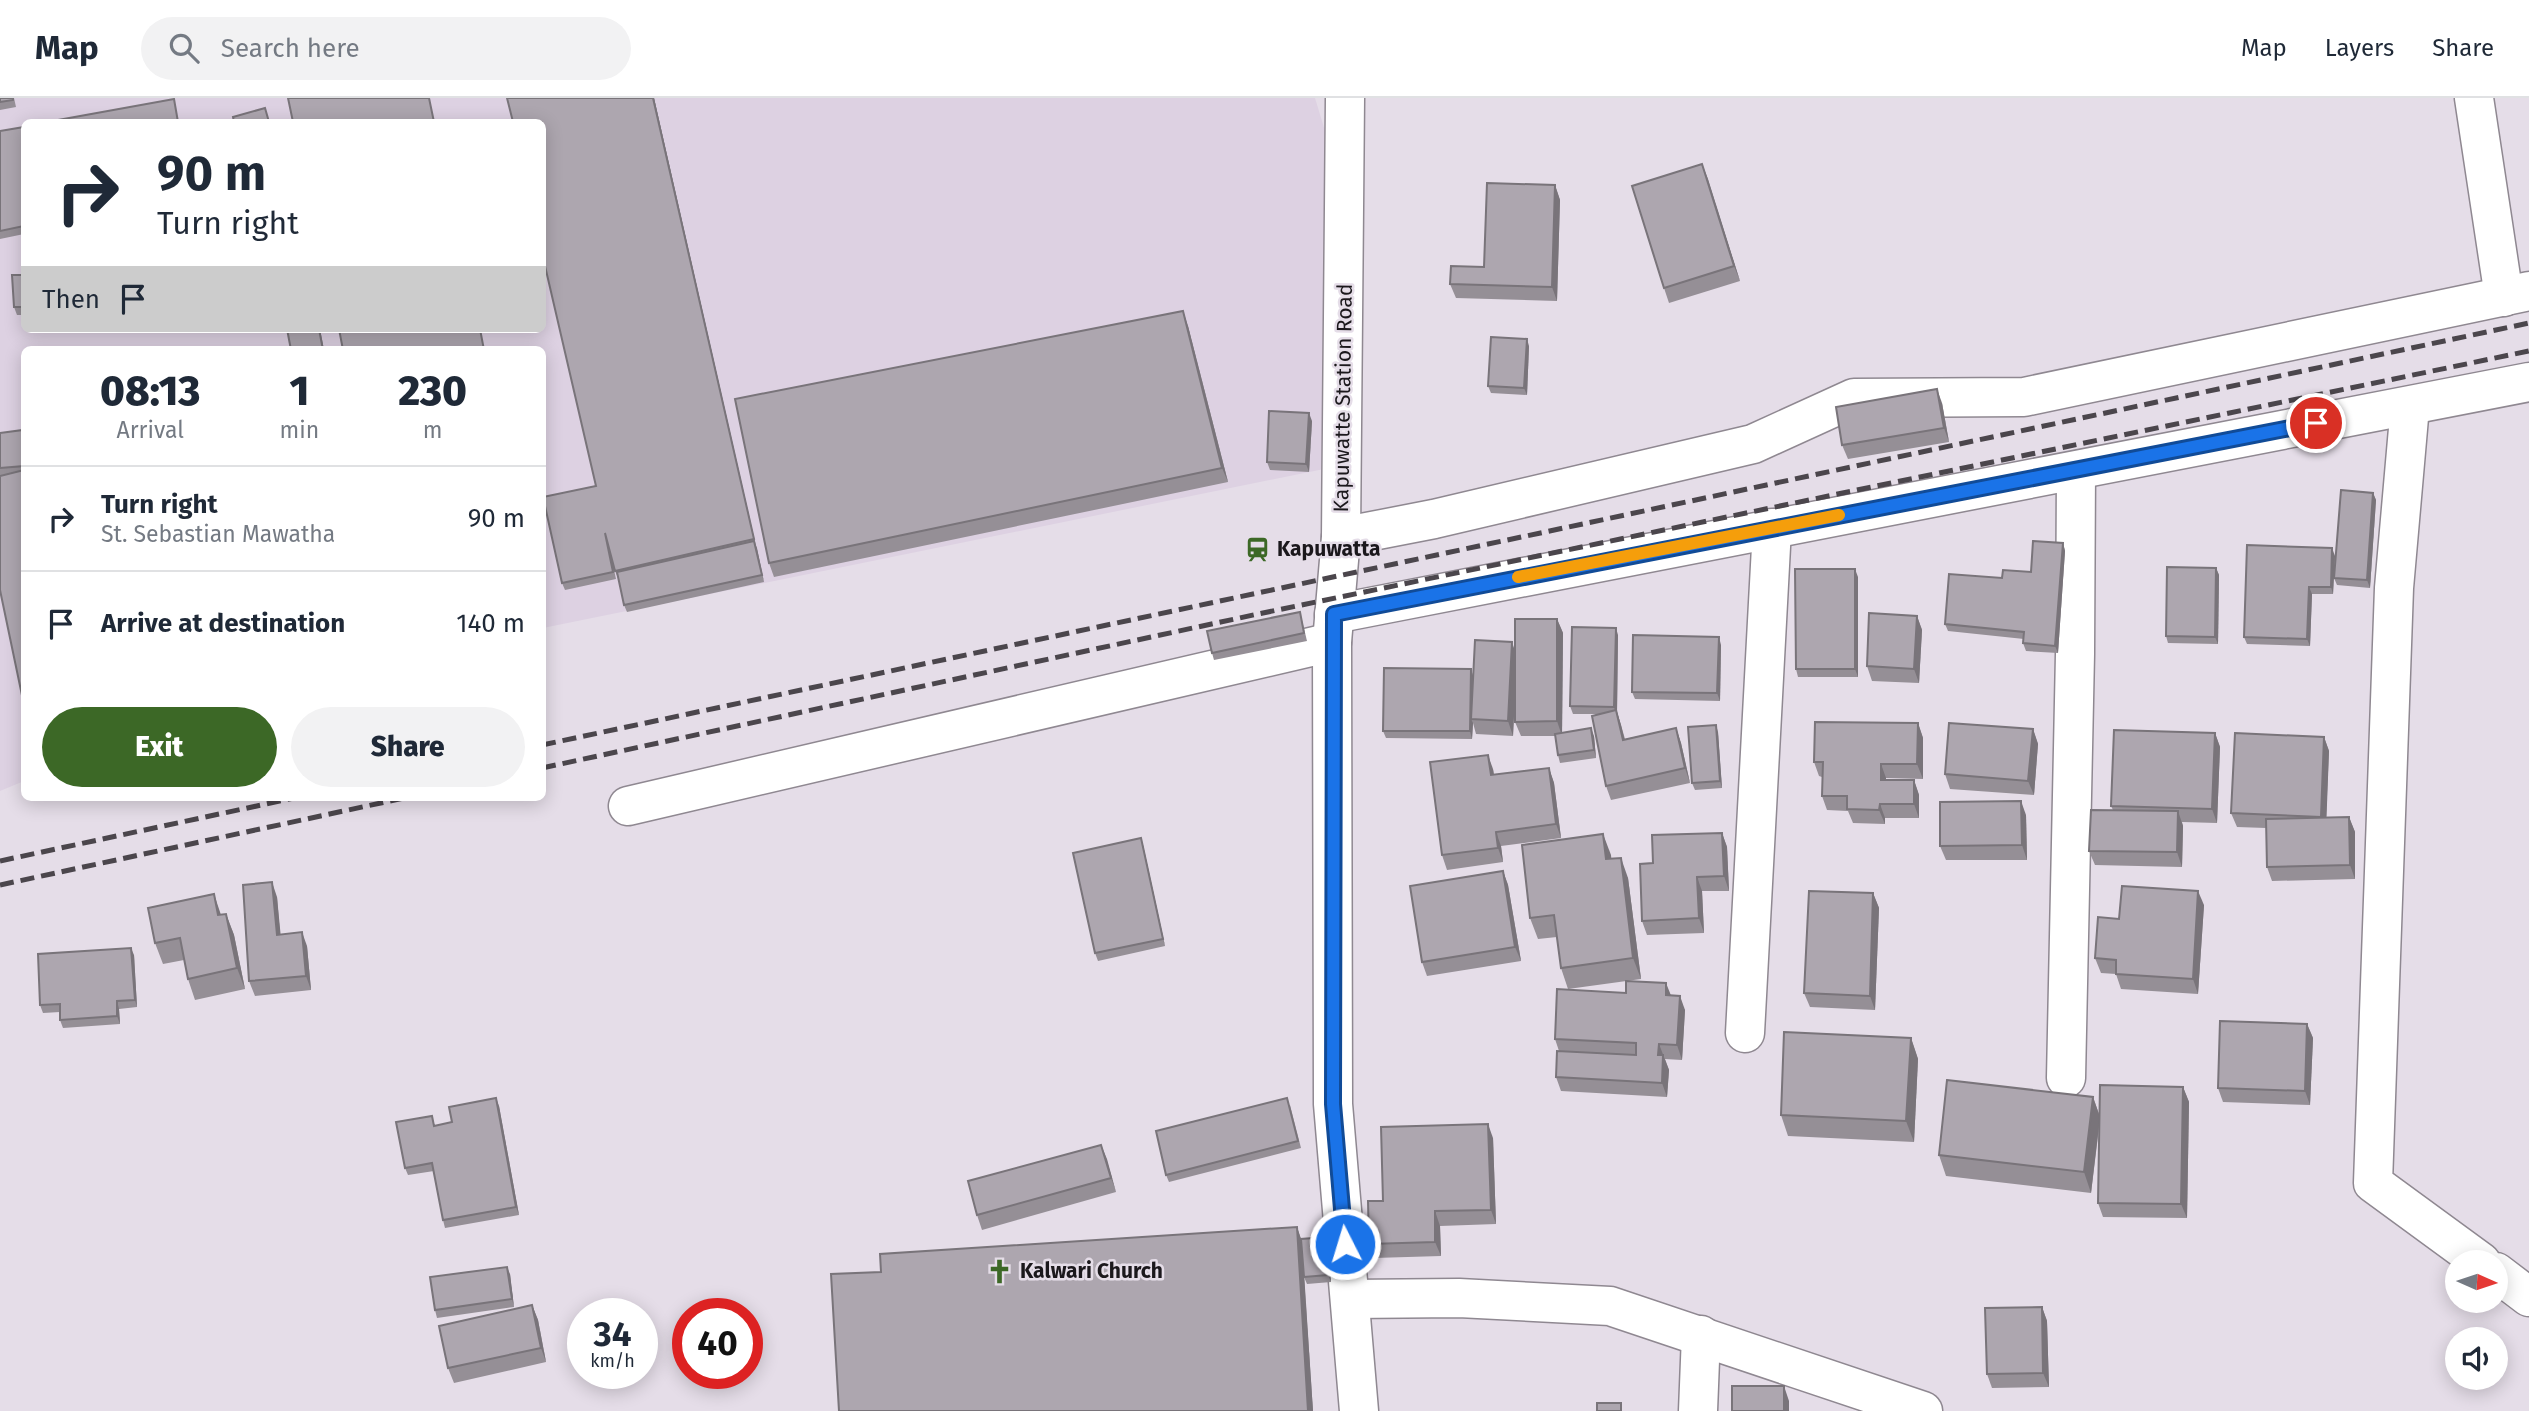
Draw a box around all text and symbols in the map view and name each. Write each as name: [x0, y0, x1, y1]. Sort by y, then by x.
search box: [141, 17, 631, 80]
text: Map: [35, 28, 99, 68]
icon: search: [165, 29, 203, 67]
text: Search here: [221, 33, 360, 64]
text: Map: [2241, 34, 2287, 62]
text: Layers: [2325, 34, 2394, 62]
text: Share: [2432, 34, 2494, 62]
text: 90 m: [157, 144, 266, 203]
icon: right: [42, 147, 133, 238]
text: Turn right: [157, 204, 299, 242]
icon: arrive: [114, 280, 152, 318]
street label: Kapuwatte Station Road: [1328, 283, 1358, 513]
text: Then: [42, 284, 100, 315]
text: 08:13: [100, 366, 200, 416]
text: 1: [289, 366, 309, 416]
text: 230: [398, 366, 467, 416]
pin: [2286, 393, 2346, 453]
icon: arrive: [2297, 404, 2335, 442]
text: Arrival: [117, 416, 184, 444]
text: min: [279, 416, 319, 444]
text: m: [423, 416, 442, 444]
text: Turn right: [101, 489, 218, 520]
icon: right: [42, 500, 80, 538]
text: 90 m: [468, 503, 525, 534]
text: St. Sebastian Mawatha: [101, 520, 335, 548]
station icon: Kapuwatta: [1243, 535, 1271, 563]
place label: Kapuwatta: [1277, 536, 1381, 562]
icon: arrive: [42, 605, 80, 643]
text: Arrive at destination: [101, 608, 345, 639]
text: 140 m: [456, 608, 525, 639]
button: Exit: [42, 707, 277, 787]
button: Share: [291, 707, 525, 787]
position arrow: [1308, 1207, 1382, 1281]
north arrow: [2445, 1250, 2508, 1312]
map controls: [2445, 1250, 2508, 1390]
church icon: Kalwari Church: [986, 1257, 1014, 1285]
place label: Kalwari Church: [1020, 1258, 1163, 1284]
speed limit sign: 40: [672, 1298, 763, 1389]
text: 34: [594, 1313, 631, 1355]
button: sound: [2445, 1327, 2508, 1390]
text: km/h: [590, 1350, 635, 1372]

